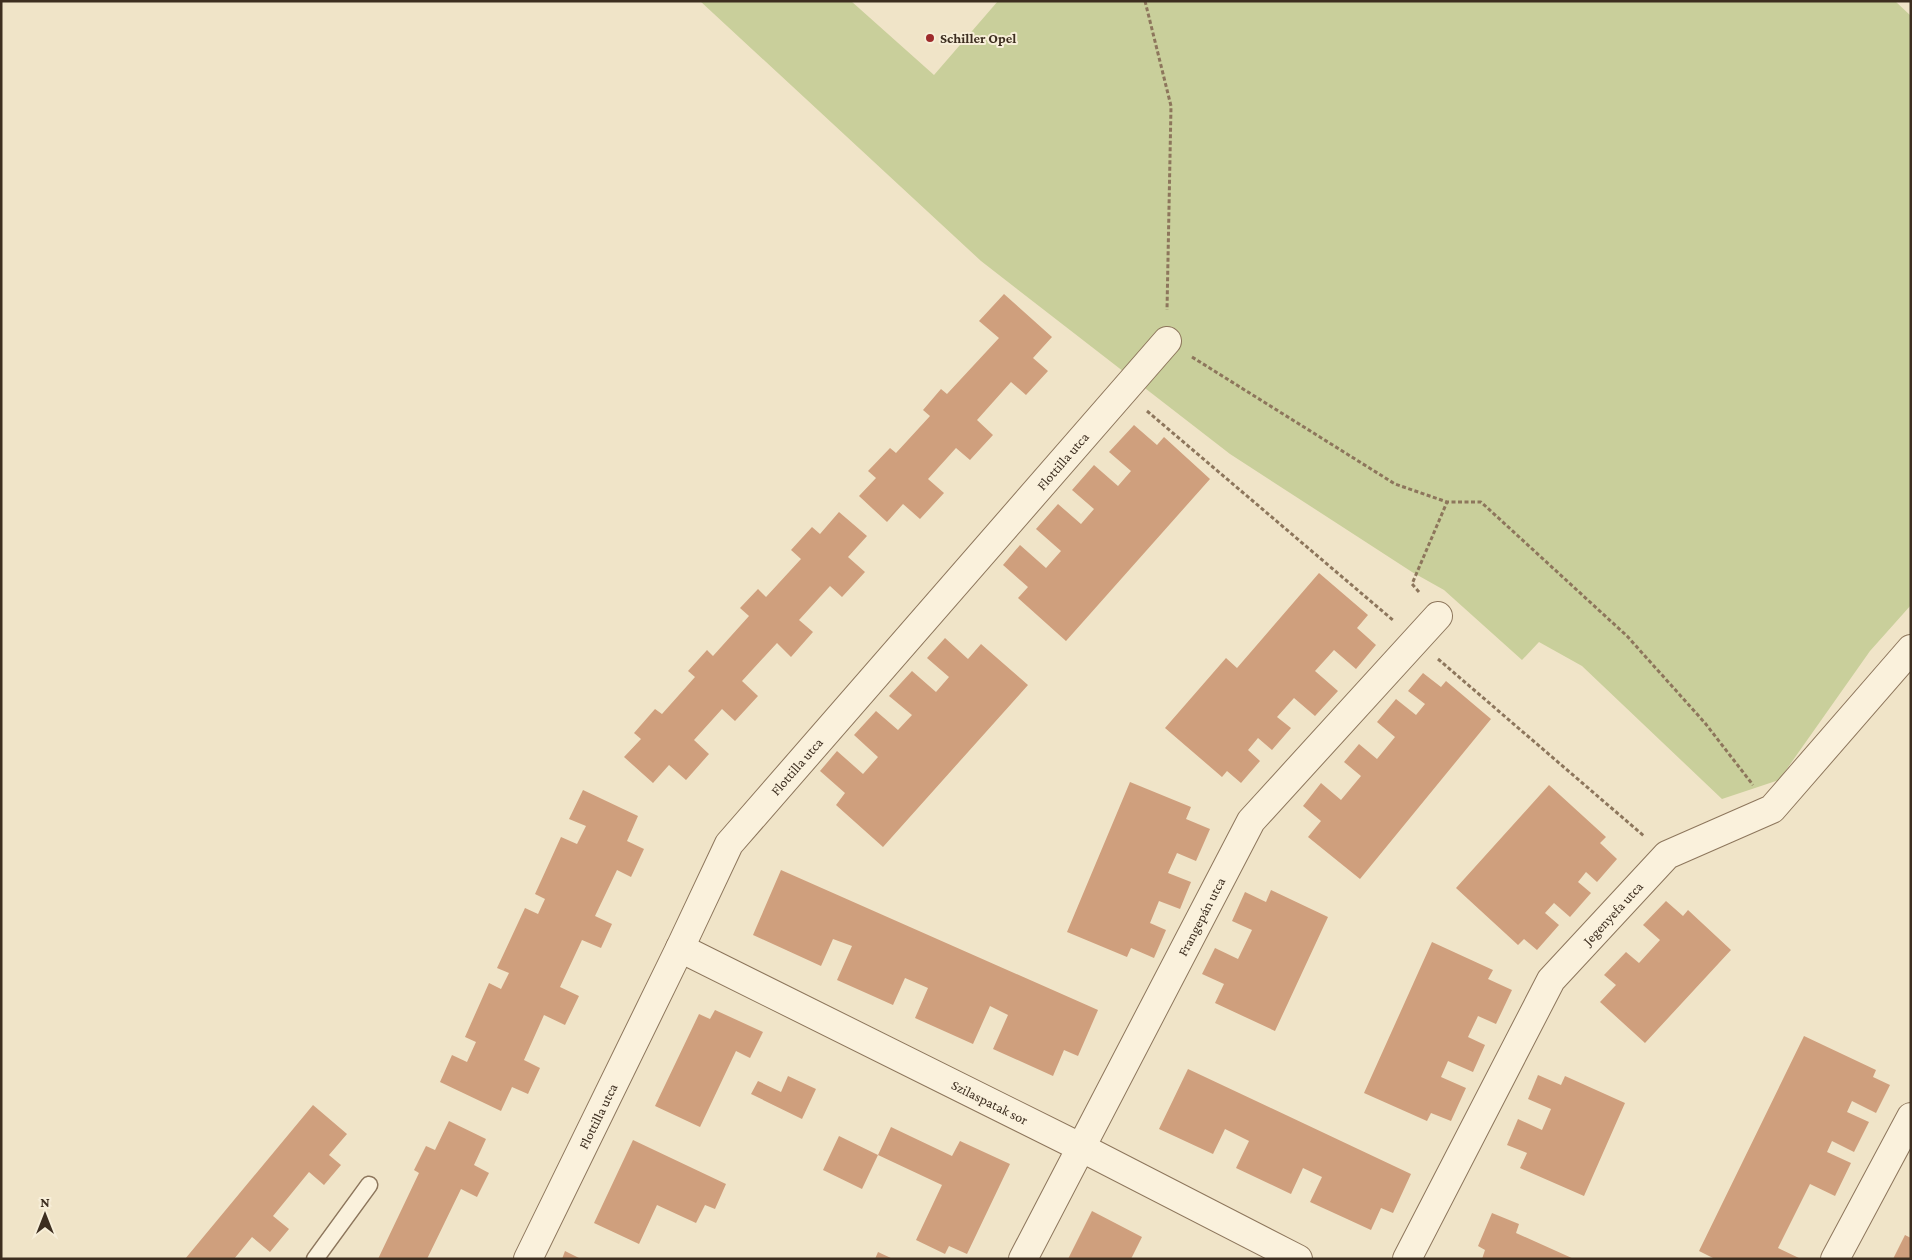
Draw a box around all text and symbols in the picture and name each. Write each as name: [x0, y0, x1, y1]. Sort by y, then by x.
place label: Schiller Opel: [940, 30, 1016, 46]
marker: Schiller Opel: [924, 32, 936, 44]
street label: Flottilla utca: [1033, 428, 1092, 493]
street label: Flottilla utca: [767, 734, 826, 799]
street label: Frangepán utca: [1174, 874, 1229, 959]
street label: Jegenyefa utca: [1578, 878, 1647, 950]
street label: Szilaspatak sor: [949, 1076, 1031, 1128]
street label: Flottilla utca: [575, 1080, 621, 1152]
north arrow: [20, 1190, 70, 1240]
text: N: [40, 1194, 50, 1210]

